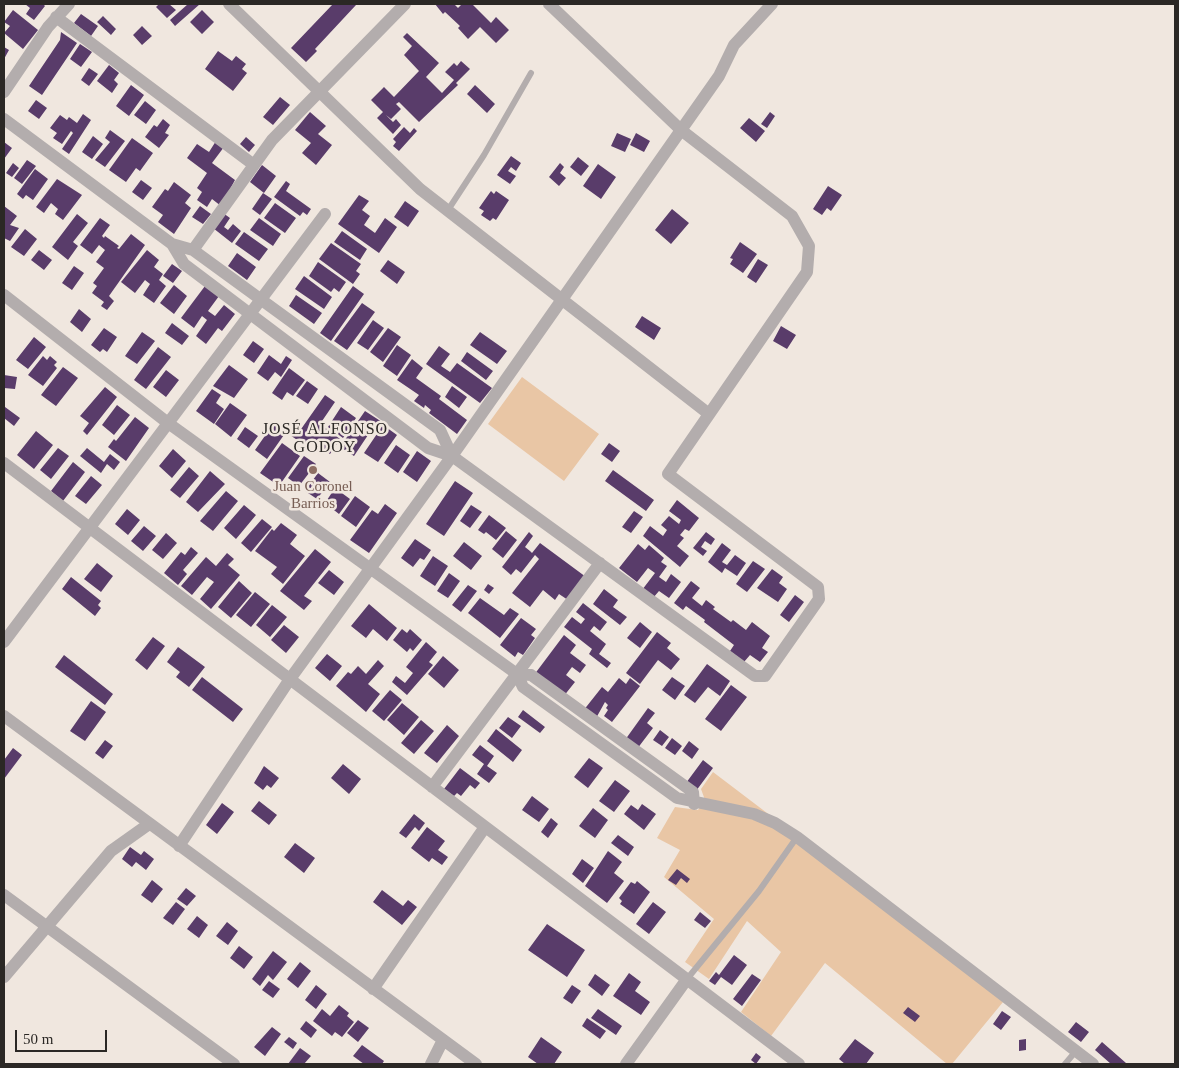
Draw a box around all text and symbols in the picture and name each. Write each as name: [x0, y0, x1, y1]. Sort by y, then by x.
district label: JOSÉ ALFONSO GODOY: [260, 420, 390, 458]
marker: Juan Coronel Barrios: [307, 464, 319, 476]
place label: Juan Coronel Barrios: [273, 478, 353, 513]
scale bar: [18, 1020, 110, 1052]
text: 50 m: [23, 1031, 53, 1047]

